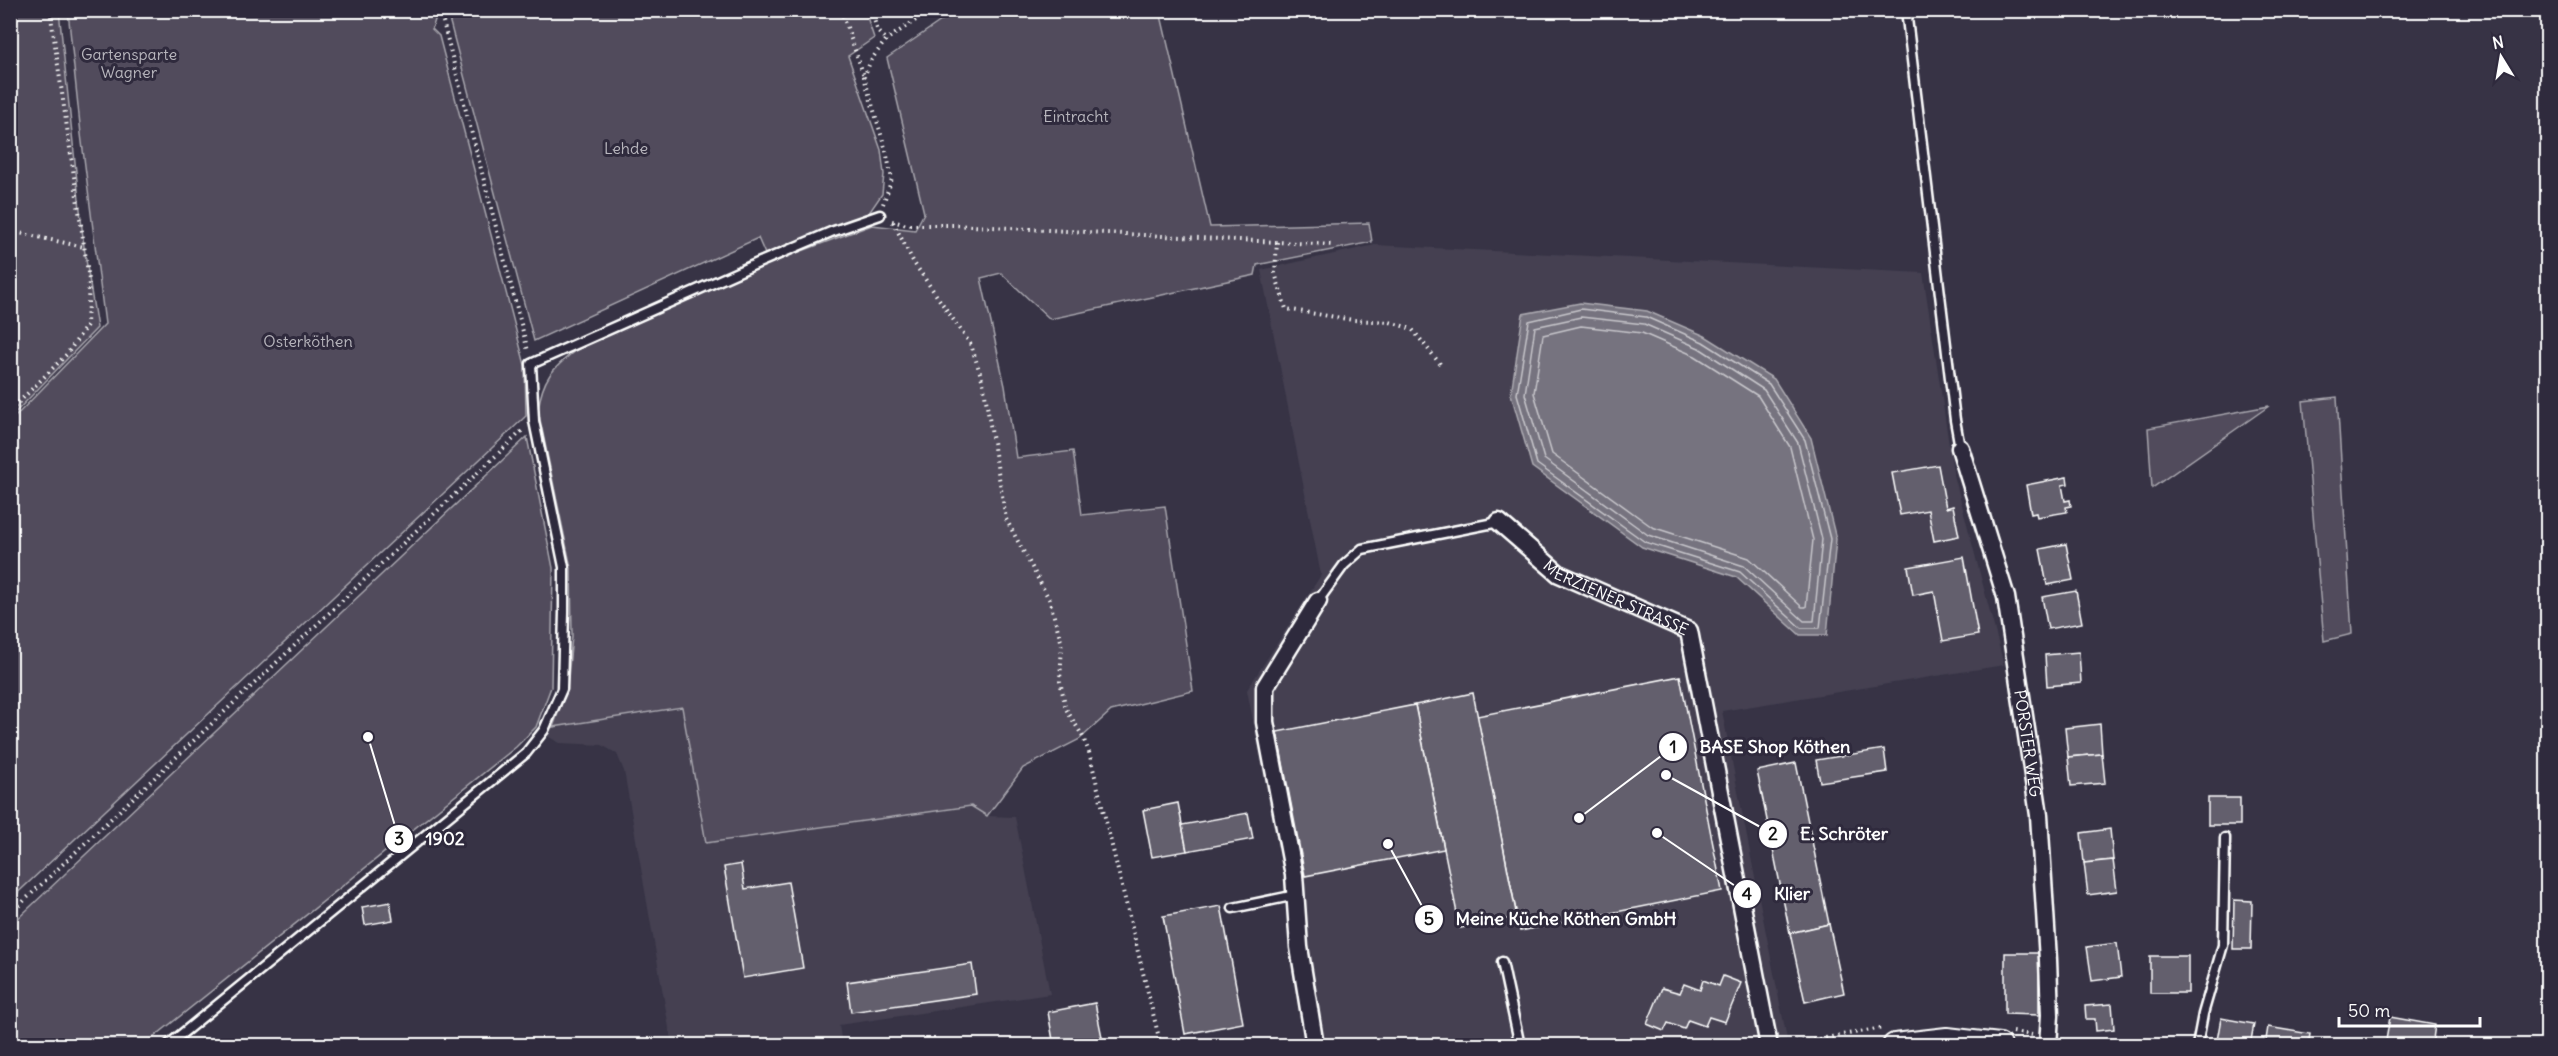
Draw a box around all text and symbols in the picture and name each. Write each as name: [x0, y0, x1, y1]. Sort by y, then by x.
north arrow: [2471, 27, 2531, 87]
text: N: [2491, 31, 2505, 53]
park label: Gartensparte Wagner: [81, 44, 177, 82]
park label: Eintracht: [1043, 106, 1109, 126]
park label: Lehde: [604, 138, 648, 158]
park label: Osterköthen: [263, 331, 353, 351]
street label: MERZIENER STRASSE: [1539, 555, 1692, 640]
street label: PORSTER WEG: [2010, 688, 2046, 798]
callout: BASE Shop Köthen: [1658, 729, 1863, 765]
text: 1: [1669, 735, 1677, 758]
text: BASE Shop Köthen: [1700, 735, 1851, 758]
callout: E. Schröter: [1758, 816, 1900, 852]
callout: 1902: [384, 821, 477, 857]
text: 2: [1768, 822, 1778, 845]
text: E. Schröter: [1800, 822, 1889, 845]
text: 3: [394, 827, 404, 850]
text: 1902: [425, 827, 465, 850]
callout: Klier: [1732, 876, 1822, 912]
text: 4: [1742, 882, 1753, 905]
text: Klier: [1774, 882, 1811, 905]
callout: Meine Küche Köthen GmbH: [1414, 901, 1689, 937]
text: 5: [1424, 907, 1434, 930]
text: Meine Küche Köthen GmbH: [1456, 907, 1677, 930]
scale bar: [2339, 990, 2480, 1028]
text: 50 m: [2348, 999, 2390, 1022]

